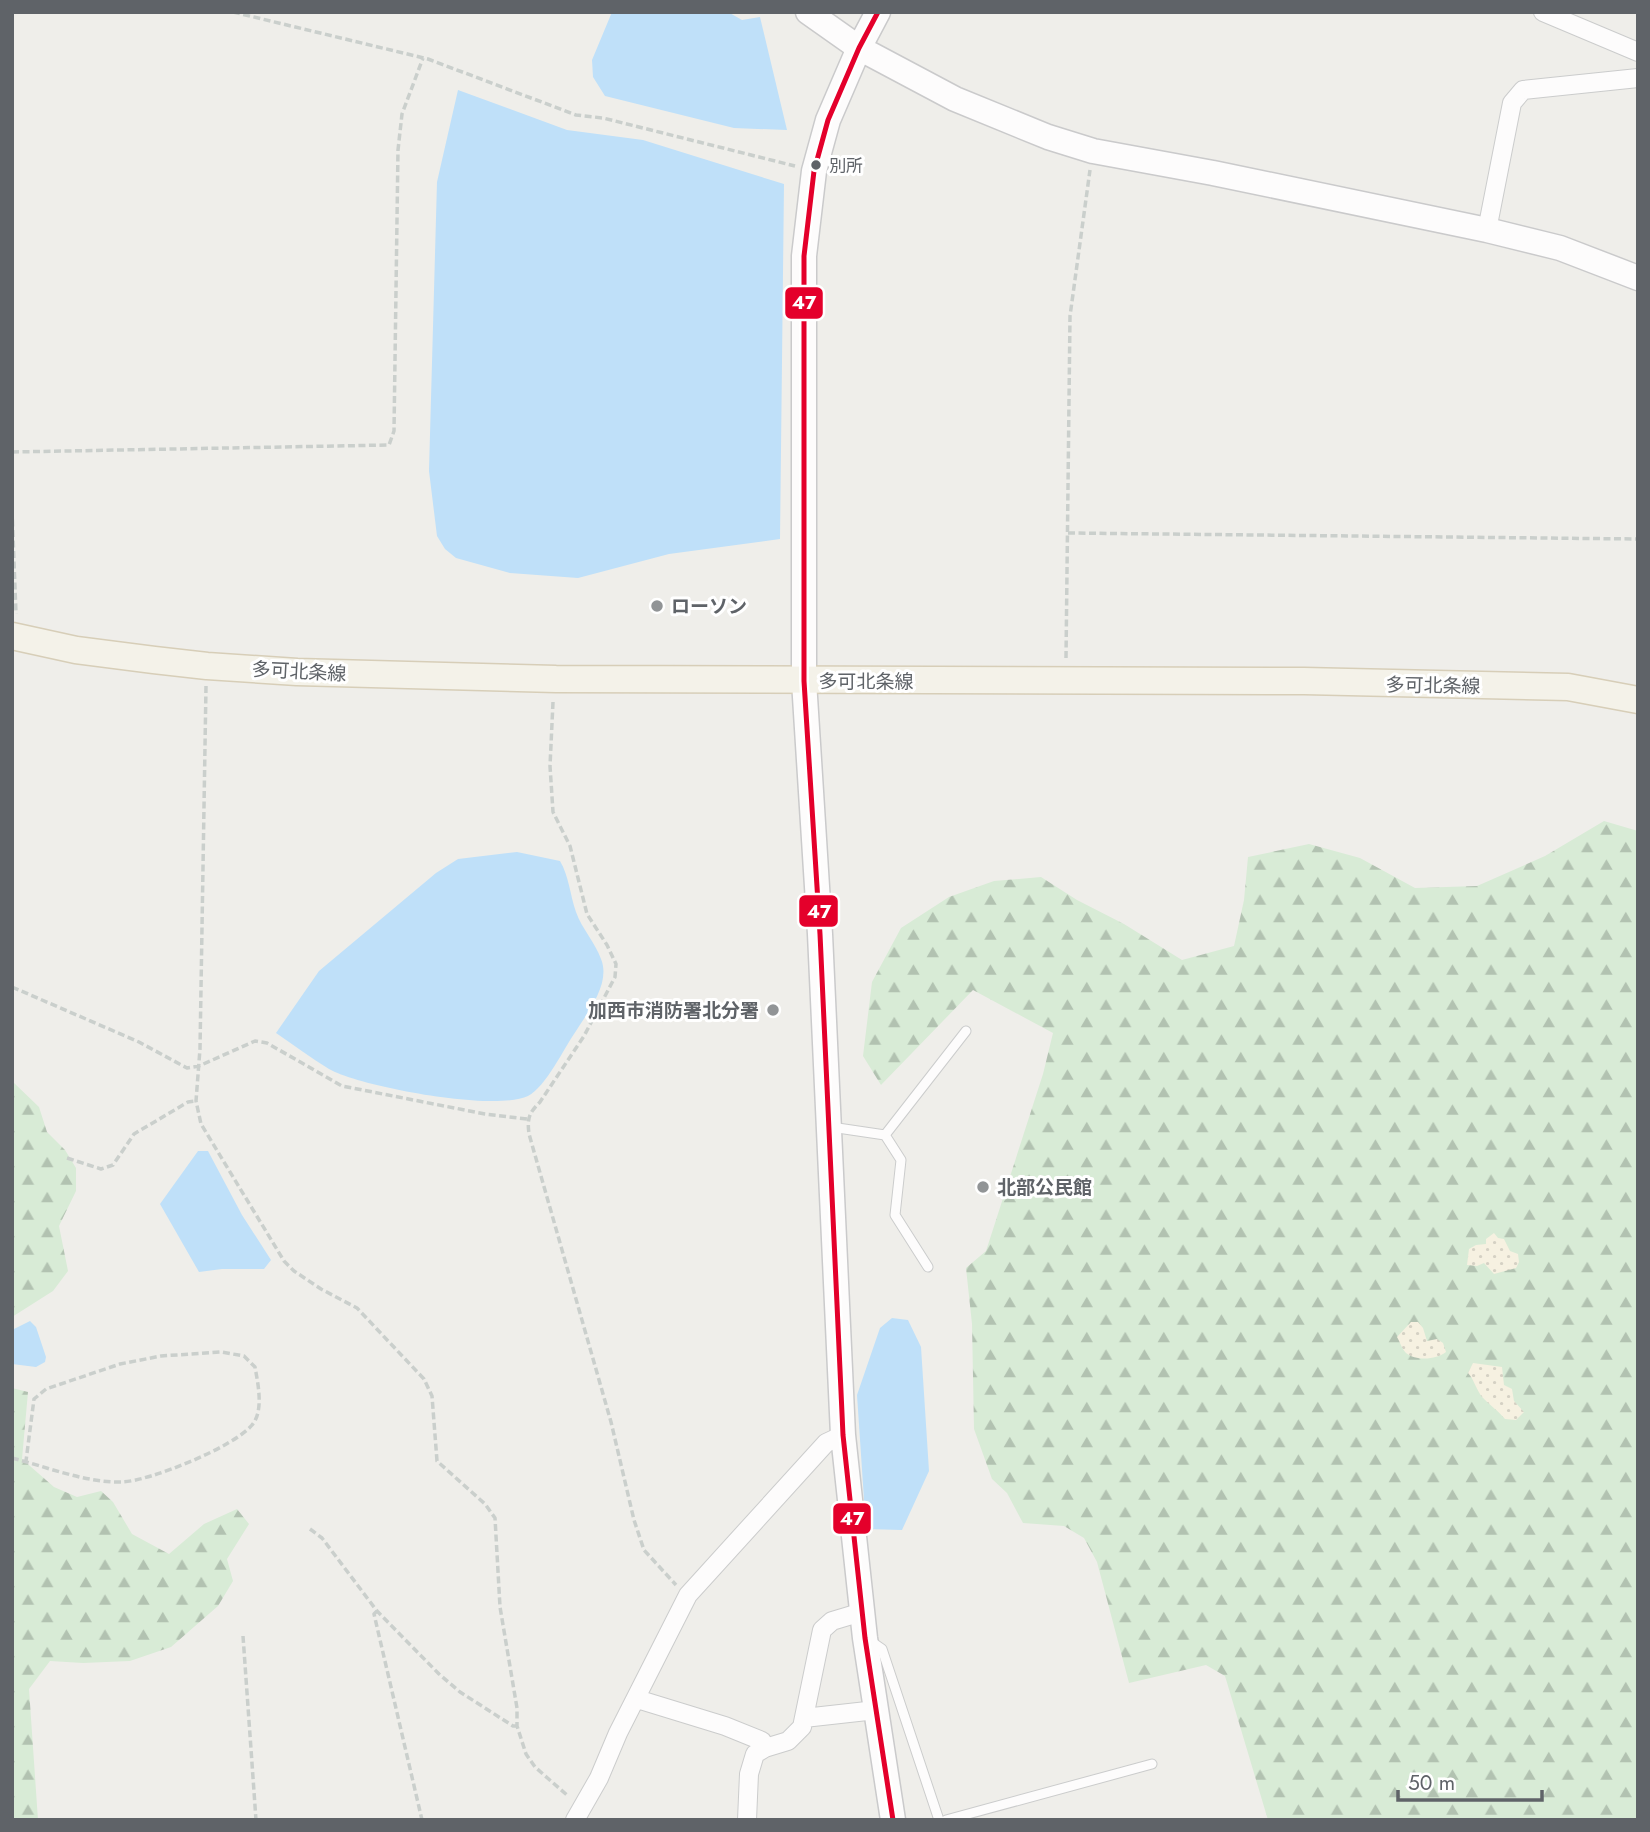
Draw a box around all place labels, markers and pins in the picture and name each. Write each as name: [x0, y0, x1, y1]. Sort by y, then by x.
place label: 別所: [829, 154, 863, 178]
marker: 別所: [809, 158, 823, 172]
place label: ローソン: [671, 593, 747, 620]
marker: ローソン: [649, 598, 665, 614]
place label: 加西市消防署北分署: [588, 997, 759, 1024]
marker: 加西市消防署北分署: [765, 1002, 781, 1018]
place label: 北部公民館: [997, 1174, 1092, 1201]
marker: 北部公民館: [975, 1179, 991, 1195]

